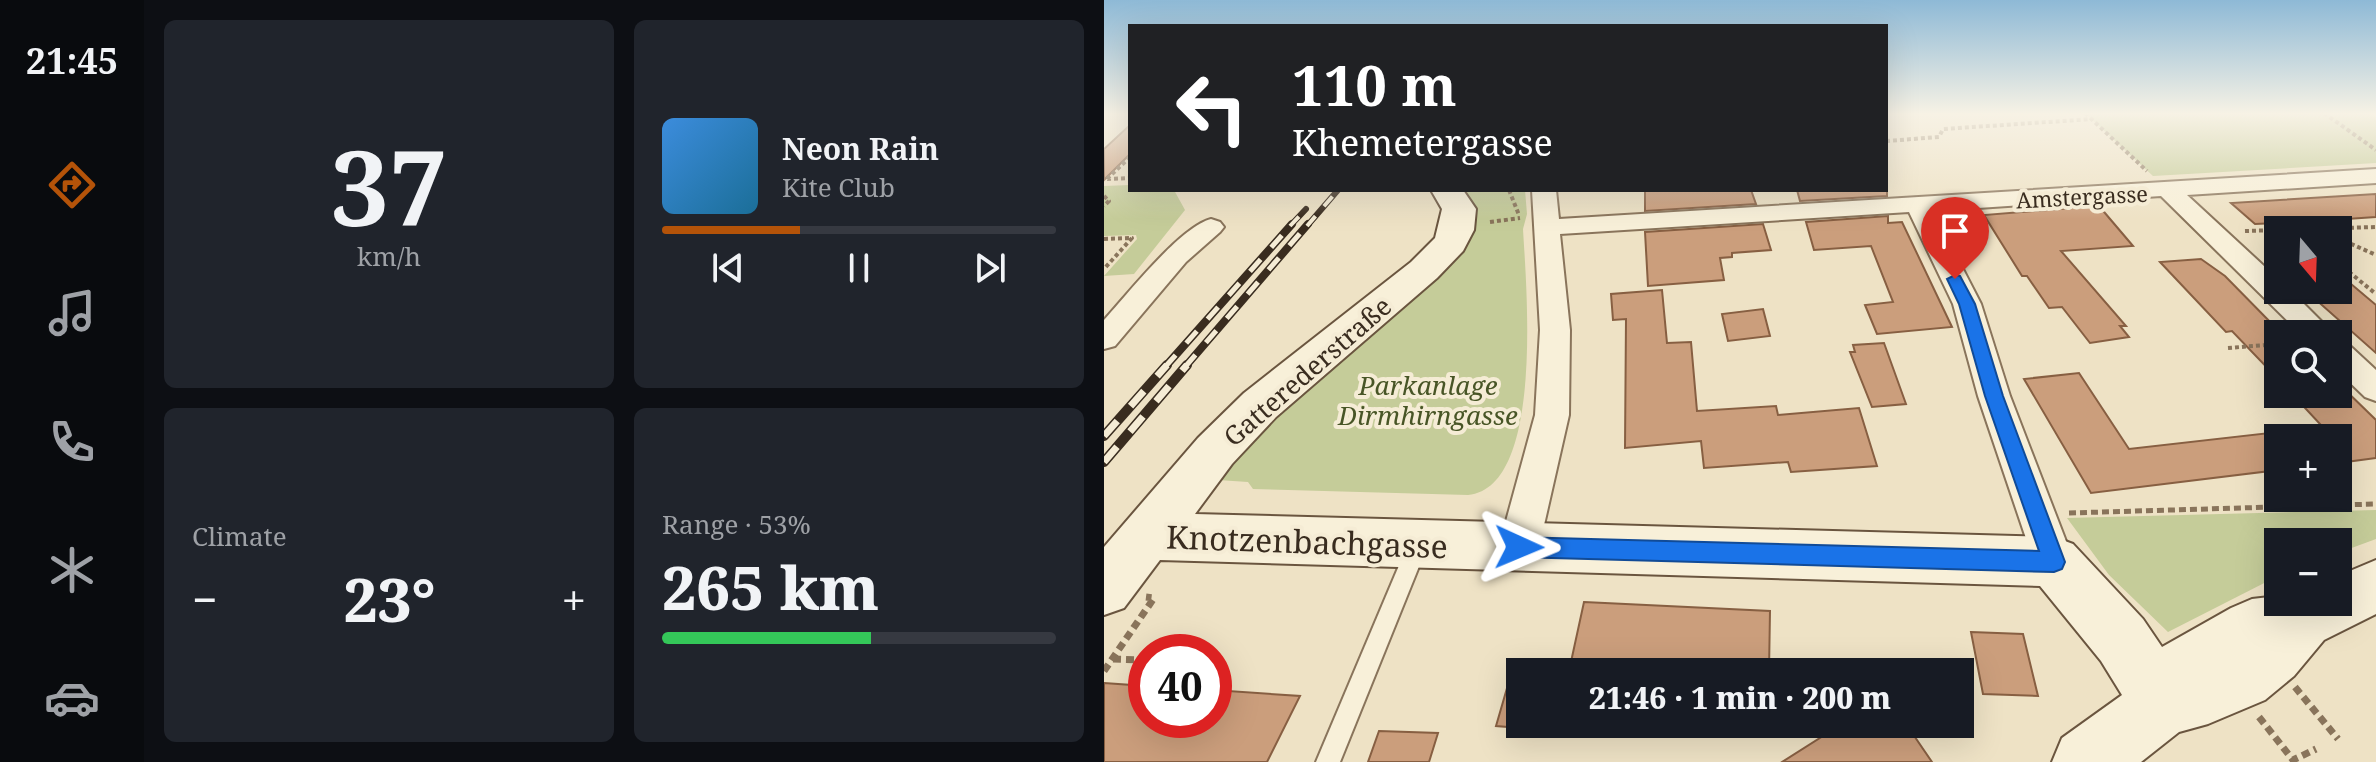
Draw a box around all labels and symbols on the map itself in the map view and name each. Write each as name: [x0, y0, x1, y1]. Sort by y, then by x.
street label: Amstergasse: [2015, 178, 2149, 214]
pin: [1921, 197, 1989, 279]
north arrow: [2264, 216, 2352, 304]
street label: Gatterederstraße: [1215, 288, 1399, 454]
park label: Parkanlage Dirmhirngasse: [1337, 367, 1518, 433]
position arrow: [1477, 505, 1561, 589]
street label: Knotzenbachgasse: [1165, 515, 1449, 567]
speed limit sign: 40: [1128, 634, 1232, 738]

